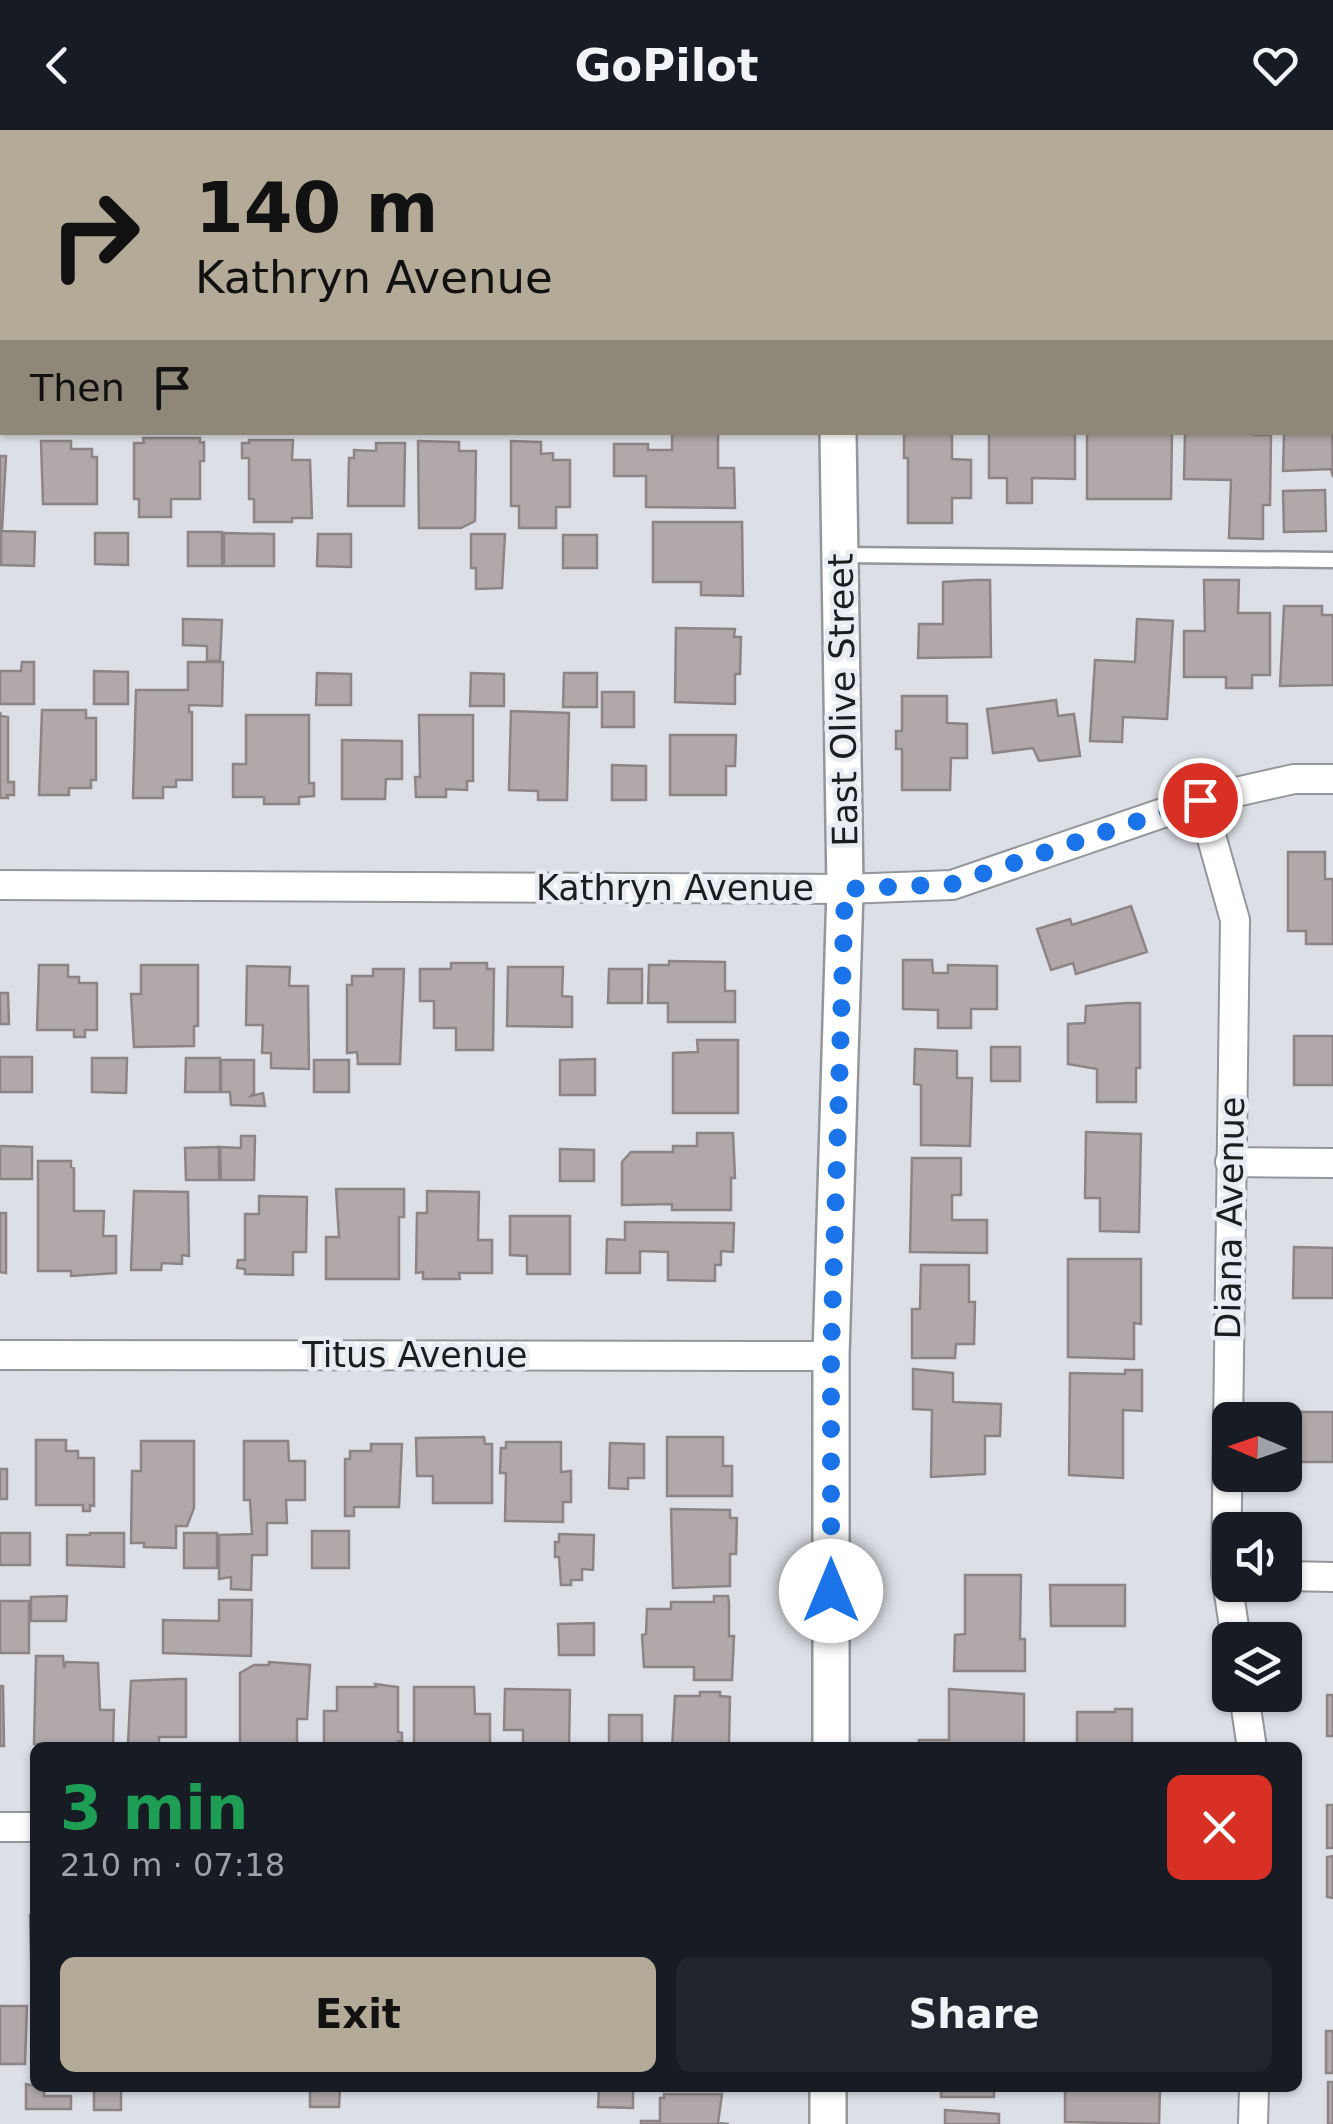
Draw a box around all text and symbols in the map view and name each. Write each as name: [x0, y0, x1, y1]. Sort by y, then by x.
icon: back: [30, 38, 85, 93]
icon: heart: [1248, 38, 1303, 93]
text: GoPilot: [574, 39, 759, 92]
text: 140 m: [195, 167, 438, 249]
icon: right: [30, 170, 160, 300]
text: Kathryn Avenue: [195, 251, 553, 304]
icon: arrive: [145, 360, 200, 415]
text: Then: [30, 366, 125, 410]
street label: East Olive Street: [820, 553, 866, 847]
pin: [1158, 758, 1243, 843]
icon: arrive: [1173, 773, 1228, 828]
street label: Kathryn Avenue: [536, 868, 814, 908]
street label: Diana Avenue: [1208, 1096, 1252, 1340]
street label: Titus Avenue: [301, 1335, 528, 1375]
north arrow: [1212, 1402, 1302, 1492]
map controls: [1212, 1402, 1302, 1712]
button: sound: [1212, 1512, 1302, 1602]
position arrow: [779, 1539, 883, 1643]
button: layers: [1212, 1622, 1302, 1712]
text: 3 min: [60, 1773, 248, 1843]
button: close: [1167, 1775, 1272, 1880]
text: 210 m · 07:18: [60, 1846, 285, 1884]
button: Exit: [60, 1957, 656, 2072]
button: Share: [676, 1957, 1272, 2072]

